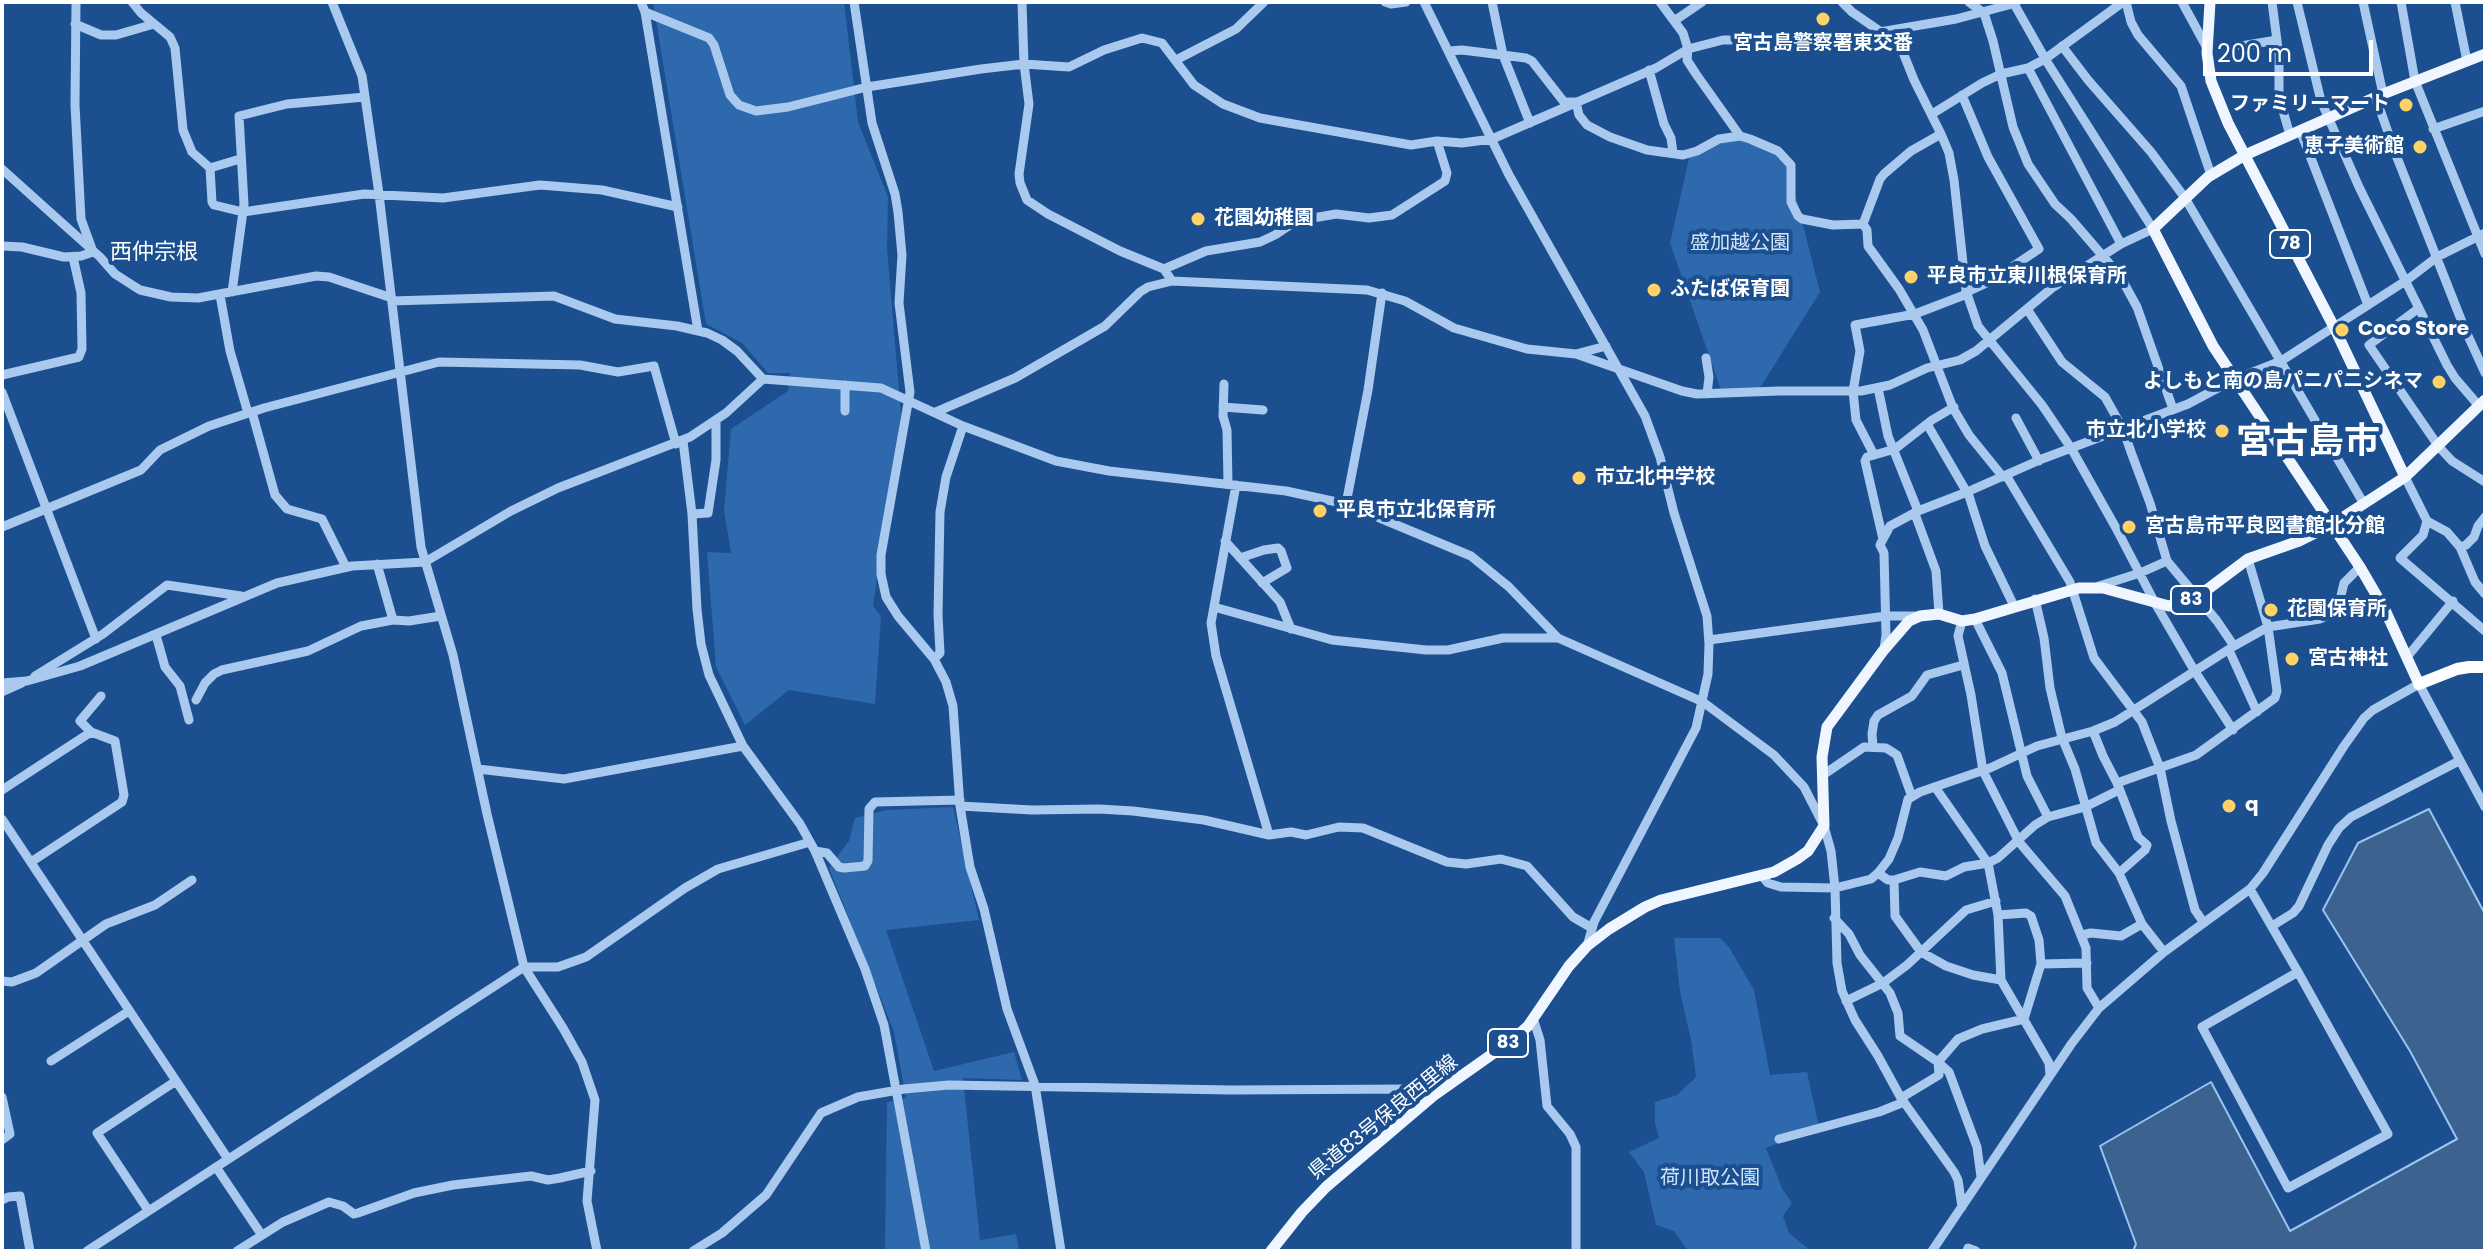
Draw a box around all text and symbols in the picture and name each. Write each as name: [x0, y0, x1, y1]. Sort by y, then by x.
marker: 宮古島警察署東交番: [1814, 10, 1832, 28]
scale bar: [2207, 24, 2377, 74]
place label: 宮古島警察署東交番: [1733, 32, 1913, 56]
text: 200 m: [2217, 37, 2292, 70]
place label: ファミリーマート: [2230, 93, 2390, 117]
marker: ファミリーマート: [2397, 96, 2415, 114]
place label: 恵子美術館: [2304, 135, 2404, 159]
marker: 恵子美術館: [2411, 138, 2429, 156]
place label: 花園幼稚園: [1214, 207, 1314, 231]
marker: 花園幼稚園: [1189, 210, 1207, 228]
road number: 78: [2270, 230, 2310, 258]
park label: 盛加越公園: [1690, 232, 1790, 256]
district label: 西仲宗根: [110, 240, 198, 266]
place label: 平良市立東川根保育所: [1927, 265, 2127, 289]
marker: 平良市立東川根保育所: [1902, 268, 1920, 286]
place label: ふたば保育園: [1670, 278, 1790, 302]
marker: ふたば保育園: [1645, 281, 1663, 299]
place label: Coco Store: [2358, 318, 2469, 342]
marker: Coco Store: [2333, 321, 2351, 339]
place label: よしもと南の島パニパニシネマ: [2143, 370, 2423, 394]
marker: よしもと南の島パニパニシネマ: [2430, 373, 2448, 391]
place label: 市立北小学校: [2086, 419, 2206, 443]
marker: 市立北小学校: [2213, 422, 2231, 440]
district label: 宮古島市: [2236, 422, 2380, 466]
place label: 市立北中学校: [1595, 466, 1715, 490]
marker: 市立北中学校: [1570, 469, 1588, 487]
place label: 平良市立北保育所: [1336, 499, 1496, 523]
marker: 平良市立北保育所: [1311, 502, 1329, 520]
place label: 宮古島市平良図書館北分館: [2145, 515, 2385, 539]
marker: 宮古島市平良図書館北分館: [2120, 518, 2138, 536]
road number: 83: [2171, 586, 2211, 614]
place label: 花園保育所: [2287, 598, 2387, 622]
marker: 花園保育所: [2262, 601, 2280, 619]
place label: 宮古神社: [2308, 647, 2388, 671]
marker: 宮古神社: [2283, 650, 2301, 668]
place label: q: [2245, 794, 2259, 818]
marker: q: [2220, 797, 2238, 815]
road number: 83: [1488, 1029, 1528, 1057]
street label: 県道83号保良西里線: [1305, 1051, 1463, 1185]
park label: 荷川取公園: [1660, 1167, 1760, 1191]

